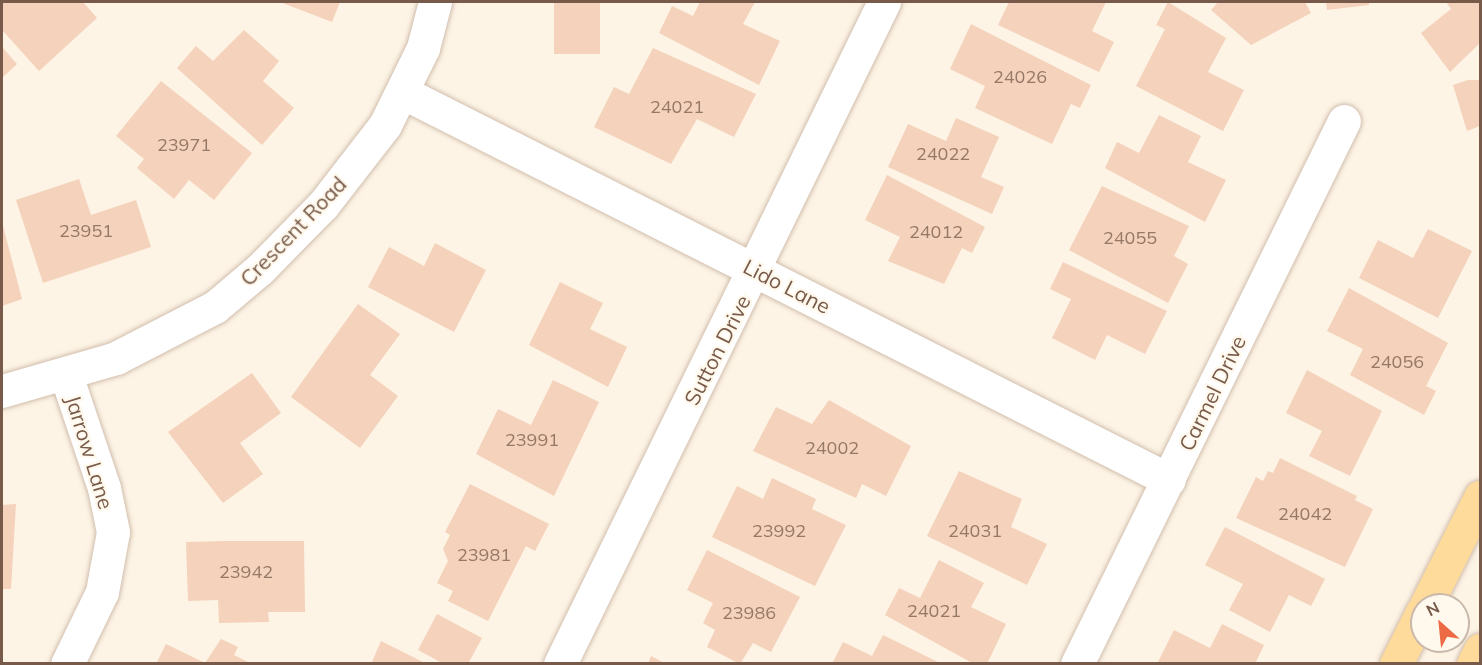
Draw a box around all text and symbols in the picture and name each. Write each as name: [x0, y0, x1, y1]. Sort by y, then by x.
house number: 24026: [993, 66, 1047, 88]
house number: 24021: [650, 96, 704, 118]
house number: 23971: [157, 134, 211, 156]
house number: 24022: [916, 143, 970, 165]
street label: Crescent Road: [235, 171, 351, 291]
house number: 23951: [59, 220, 113, 242]
house number: 24012: [909, 221, 963, 243]
house number: 24055: [1103, 227, 1157, 249]
street label: Lido Lane: [739, 253, 835, 319]
street label: Sutton Drive: [679, 291, 755, 409]
street label: Carmel Drive: [1173, 331, 1251, 455]
house number: 24056: [1370, 351, 1424, 373]
street label: Jarrow Lane: [61, 392, 119, 512]
house number: 23991: [505, 429, 559, 451]
house number: 24002: [805, 437, 859, 459]
house number: 24042: [1278, 503, 1332, 525]
house number: 23992: [752, 520, 806, 542]
house number: 24031: [948, 520, 1002, 542]
house number: 23981: [457, 544, 511, 566]
house number: 23942: [219, 561, 273, 583]
north arrow: [1410, 593, 1470, 653]
text: N: [1423, 597, 1443, 620]
house number: 24021: [907, 600, 961, 622]
house number: 23986: [722, 602, 776, 624]

